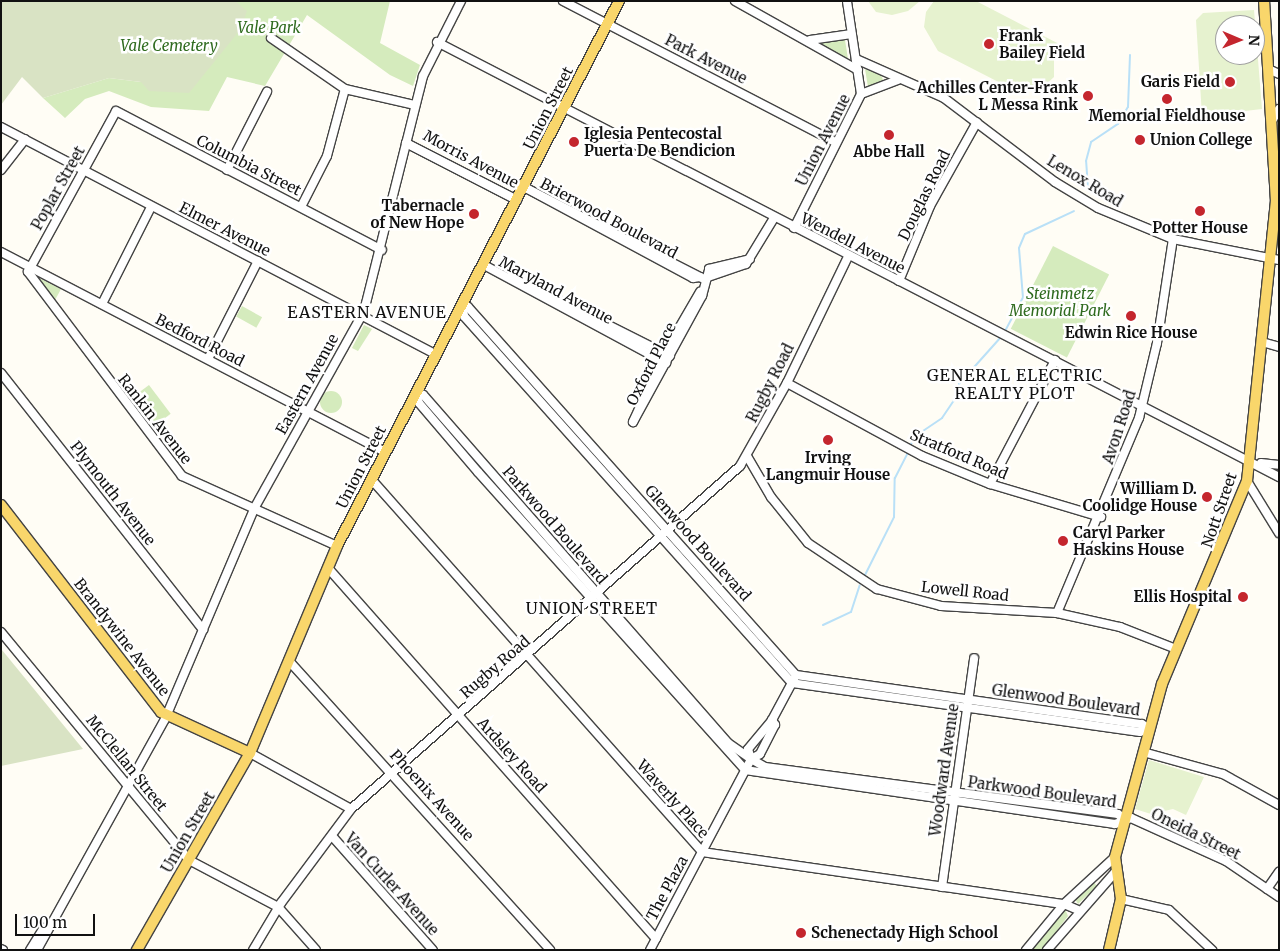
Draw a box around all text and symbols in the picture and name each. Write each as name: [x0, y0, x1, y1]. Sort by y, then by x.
north arrow: [1215, 15, 1265, 65]
park label: Vale Park: [237, 19, 301, 37]
place label: Frank Bailey Field: [999, 26, 1085, 61]
street label: Park Avenue: [662, 31, 750, 87]
text: N: [1245, 35, 1263, 46]
park label: Vale Cemetery: [120, 37, 218, 55]
marker: Frank Bailey Field: [983, 38, 995, 50]
street label: Union Street: [519, 64, 577, 152]
place label: Garis Field: [1141, 73, 1220, 91]
marker: Garis Field: [1224, 76, 1236, 88]
place label: Achilles Center-Frank L Messa Rink: [917, 78, 1078, 113]
marker: Achilles Center-Frank L Messa Rink: [1082, 90, 1094, 102]
street label: Union Avenue: [792, 91, 854, 189]
marker: Memorial Fieldhouse: [1161, 93, 1173, 105]
place label: Memorial Fieldhouse: [1089, 107, 1245, 125]
place label: Iglesia Pentecostal Puerta De Bendicion: [584, 124, 735, 159]
street label: Morris Avenue: [420, 126, 522, 192]
marker: Abbe Hall: [883, 129, 895, 141]
street label: Columbia Street: [194, 131, 304, 199]
place label: Union College: [1150, 131, 1252, 149]
marker: Union College: [1134, 134, 1146, 146]
marker: Iglesia Pentecostal Puerta De Bendicion: [568, 136, 580, 148]
street label: Poplar Street: [28, 143, 88, 233]
place label: Abbe Hall: [853, 143, 925, 161]
street label: Douglas Road: [894, 147, 954, 243]
street label: Lenox Road: [1044, 151, 1126, 211]
street label: Brierwood Boulevard: [537, 174, 681, 262]
place label: Tabernacle of New Hope: [370, 196, 464, 231]
street label: Elmer Avenue: [176, 198, 274, 260]
marker: Potter House: [1194, 205, 1206, 217]
marker: Tabernacle of New Hope: [468, 208, 480, 220]
street label: Wendell Avenue: [798, 209, 908, 277]
place label: Potter House: [1152, 219, 1248, 237]
street label: Maryland Avenue: [496, 252, 616, 328]
park label: Steinmetz Memorial Park: [1009, 284, 1111, 319]
district label: EASTERN AVENUE: [286, 302, 448, 322]
street label: Bedford Road: [153, 310, 247, 370]
marker: Edwin Rice House: [1125, 310, 1137, 322]
street label: Oxford Place: [622, 320, 680, 408]
place label: Edwin Rice House: [1065, 324, 1197, 342]
street label: Eastern Avenue: [272, 331, 342, 437]
street label: Rugby Road: [742, 341, 798, 425]
district label: GENERAL ELECTRIC REALTY PLOT: [925, 365, 1105, 403]
street label: Rankin Avenue: [114, 371, 196, 467]
street label: Avon Road: [1099, 388, 1139, 466]
street label: Union Street: [332, 423, 390, 511]
street label: Stratford Road: [907, 425, 1011, 483]
marker: Irving Langmuir House: [822, 434, 834, 446]
street label: Plymouth Avenue: [67, 437, 159, 549]
place label: Irving Langmuir House: [766, 448, 890, 483]
street label: Parkwood Boulevard: [499, 463, 611, 587]
street label: Nott Street: [1198, 470, 1240, 550]
place label: William D. Coolidge House: [1083, 479, 1197, 514]
street label: Glenwood Boulevard: [641, 481, 755, 605]
marker: William D. Coolidge House: [1201, 491, 1213, 503]
place label: Caryl Parker Haskins House: [1073, 523, 1184, 558]
marker: Caryl Parker Haskins House: [1057, 535, 1069, 547]
street label: Brandywine Avenue: [70, 575, 174, 699]
street label: Lowell Road: [920, 577, 1010, 605]
place label: Ellis Hospital: [1134, 588, 1232, 606]
marker: Ellis Hospital: [1236, 590, 1250, 604]
district label: UNION STREET: [524, 598, 660, 618]
street label: Rugby Road: [457, 632, 533, 702]
street label: Glenwood Boulevard: [991, 681, 1141, 719]
street label: Woodward Avenue: [926, 703, 962, 837]
street label: McClellan Street: [83, 711, 171, 815]
street label: Ardsley Road: [474, 714, 550, 796]
street label: Phoenix Avenue: [386, 746, 478, 844]
street label: Waverly Place: [633, 756, 713, 842]
street label: Parkwood Boulevard: [967, 773, 1117, 811]
street label: Union Street: [158, 788, 218, 876]
street label: Oneida Street: [1148, 805, 1244, 863]
street label: Van Curler Avenue: [341, 829, 443, 939]
street label: The Plaza: [643, 853, 691, 923]
scale bar: [18, 904, 98, 936]
text: 100 m: [23, 913, 67, 932]
place label: Schenectady High School: [811, 924, 998, 942]
marker: Schenectady High School: [795, 927, 807, 939]

